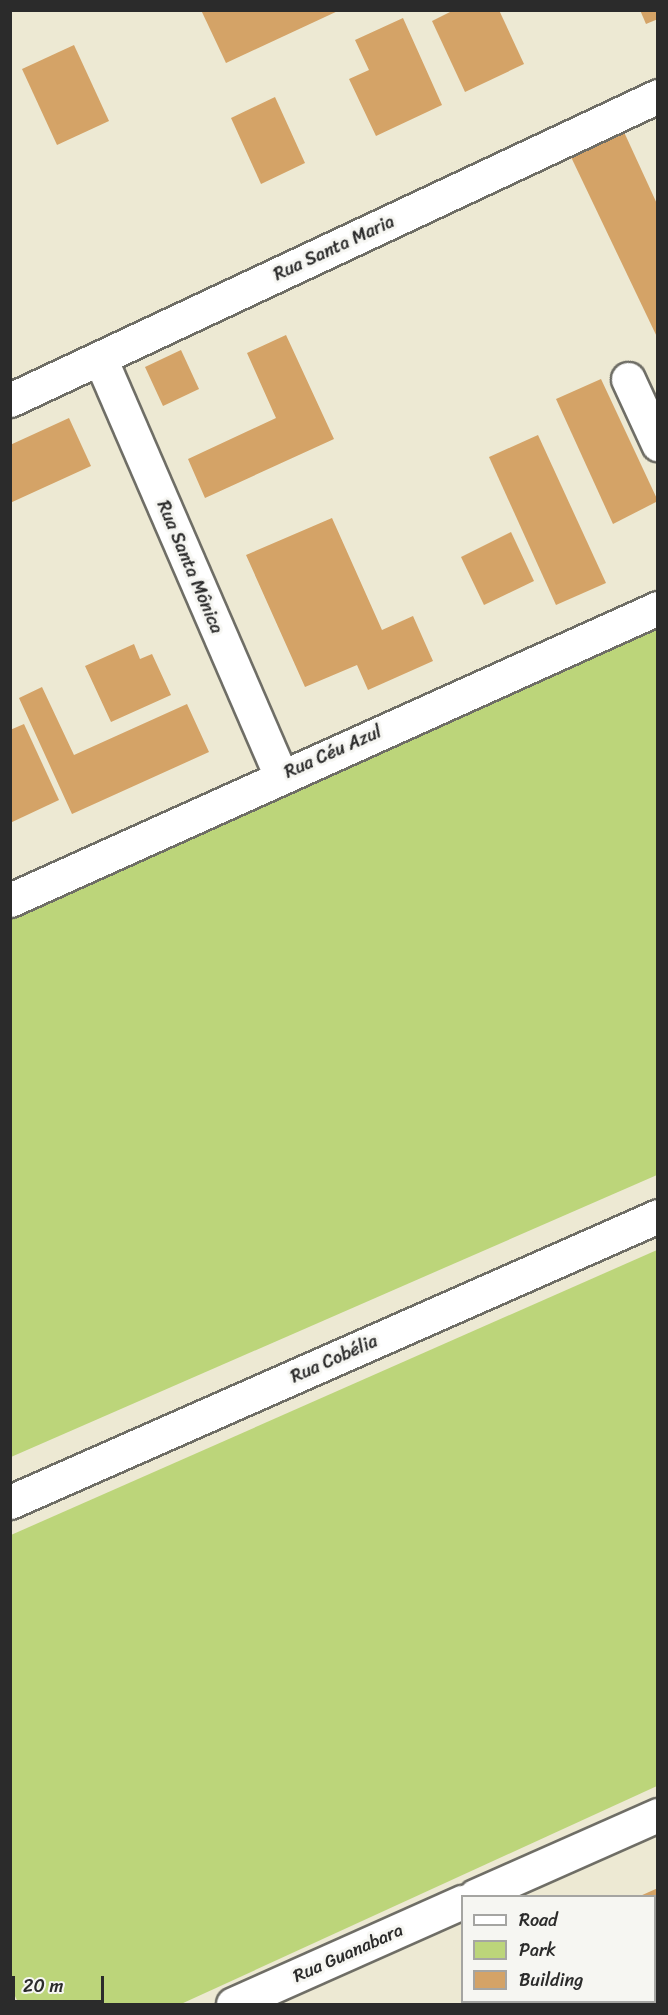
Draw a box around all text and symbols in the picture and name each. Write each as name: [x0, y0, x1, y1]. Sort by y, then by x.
street label: Rua Santa Maria: [270, 211, 398, 285]
street label: Rua Santa Mônica: [152, 497, 228, 637]
street label: Rua Céu Azul: [281, 721, 385, 783]
street label: Rua Cobélia: [287, 1330, 381, 1388]
legend: [461, 1895, 656, 2003]
text: Road: [519, 1904, 558, 1936]
street label: Rua Guanabara: [290, 1919, 406, 1987]
text: Park: [519, 1934, 556, 1966]
scale bar: [15, 1964, 106, 2002]
text: Building: [519, 1964, 583, 1996]
text: 20 m: [23, 1970, 63, 2002]

